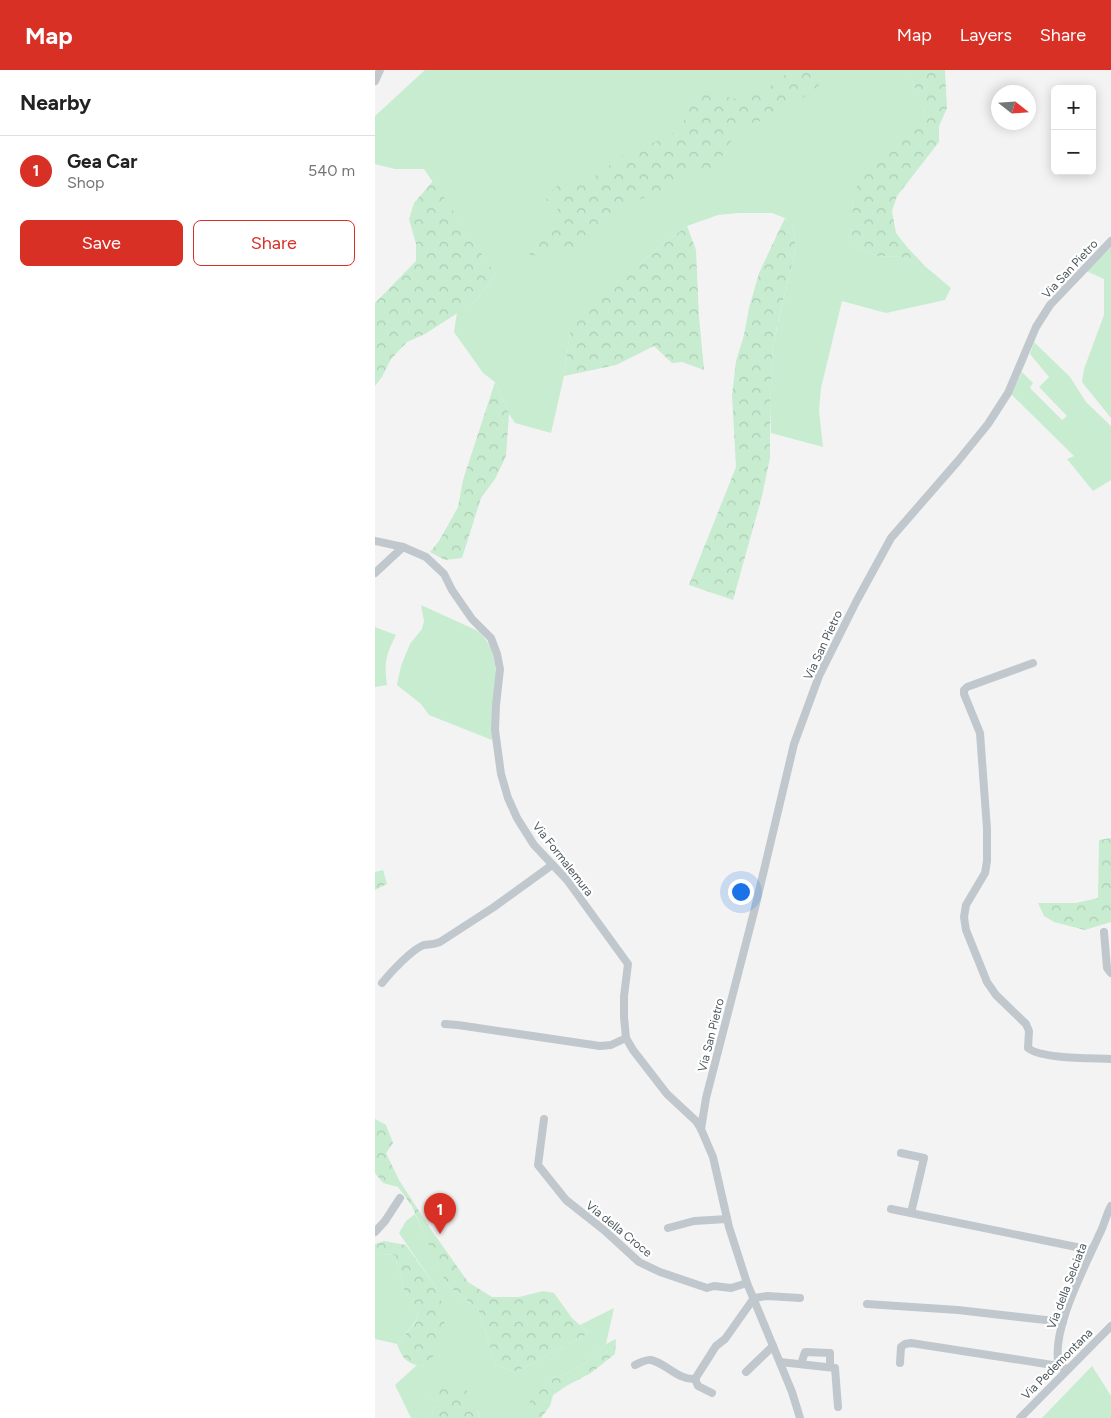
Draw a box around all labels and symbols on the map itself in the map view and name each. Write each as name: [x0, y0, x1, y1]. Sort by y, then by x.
north arrow: [991, 85, 1036, 130]
street label: Via San Pietro: [1039, 237, 1101, 301]
street label: Via San Pietro: [801, 608, 845, 682]
street label: Via Formalemura: [530, 819, 596, 899]
your location: [728, 879, 754, 905]
street label: Via San Pietro: [695, 997, 727, 1073]
pin: 1: [424, 1193, 456, 1234]
street label: Via della Croce: [583, 1198, 655, 1260]
street label: Via della Selciata: [1044, 1241, 1090, 1331]
street label: Via Pedemontana: [1019, 1326, 1095, 1402]

